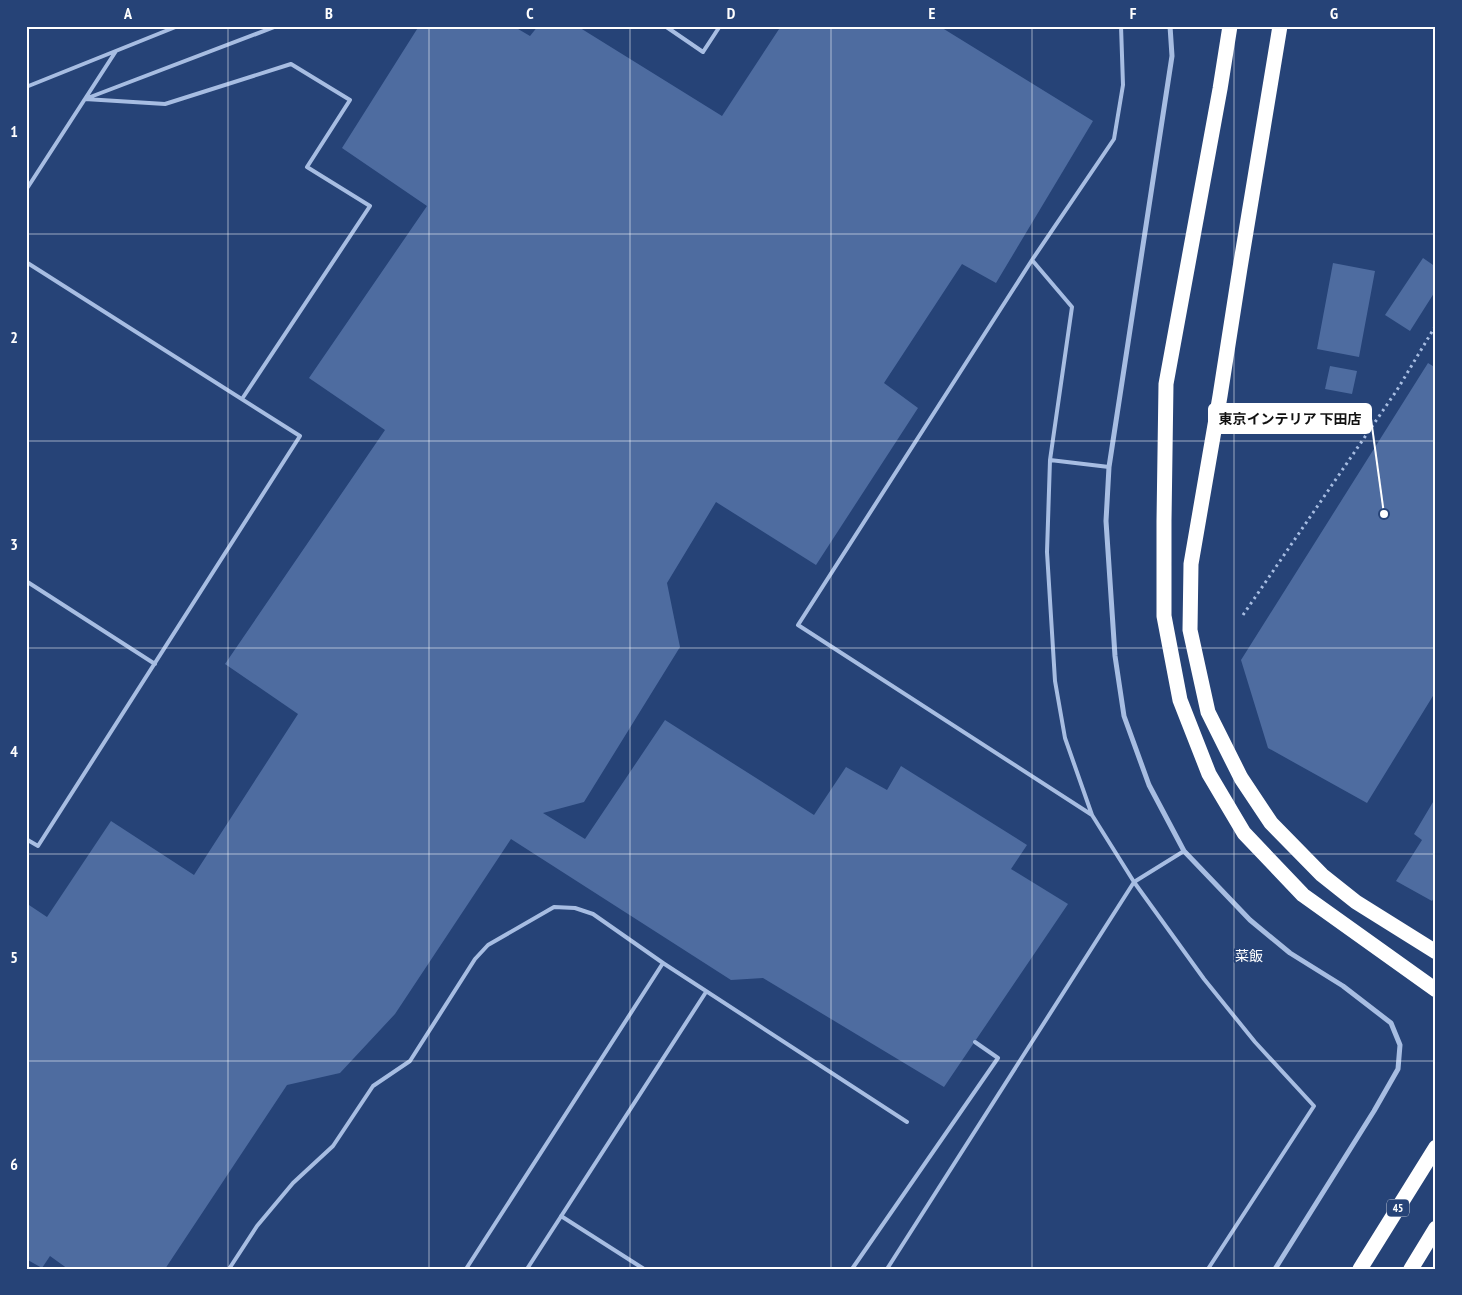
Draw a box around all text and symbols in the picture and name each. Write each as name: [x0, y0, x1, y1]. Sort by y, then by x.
text: A: [123, 3, 133, 23]
text: B: [325, 3, 333, 23]
text: C: [526, 3, 534, 23]
text: D: [727, 3, 736, 23]
text: E: [929, 3, 936, 23]
text: F: [1130, 3, 1137, 23]
text: G: [1330, 3, 1338, 23]
text: 1: [10, 121, 18, 141]
text: 2: [10, 327, 18, 347]
callout: 東京インテリア 下田店: [1209, 404, 1371, 433]
text: 東京インテリア 下田店: [1219, 410, 1361, 428]
text: 3: [10, 534, 18, 554]
text: 4: [10, 741, 18, 761]
text: 5: [10, 947, 18, 967]
district label: 菜飯: [1235, 947, 1263, 965]
text: 6: [10, 1154, 18, 1174]
road number: 45: [1387, 1200, 1409, 1216]

